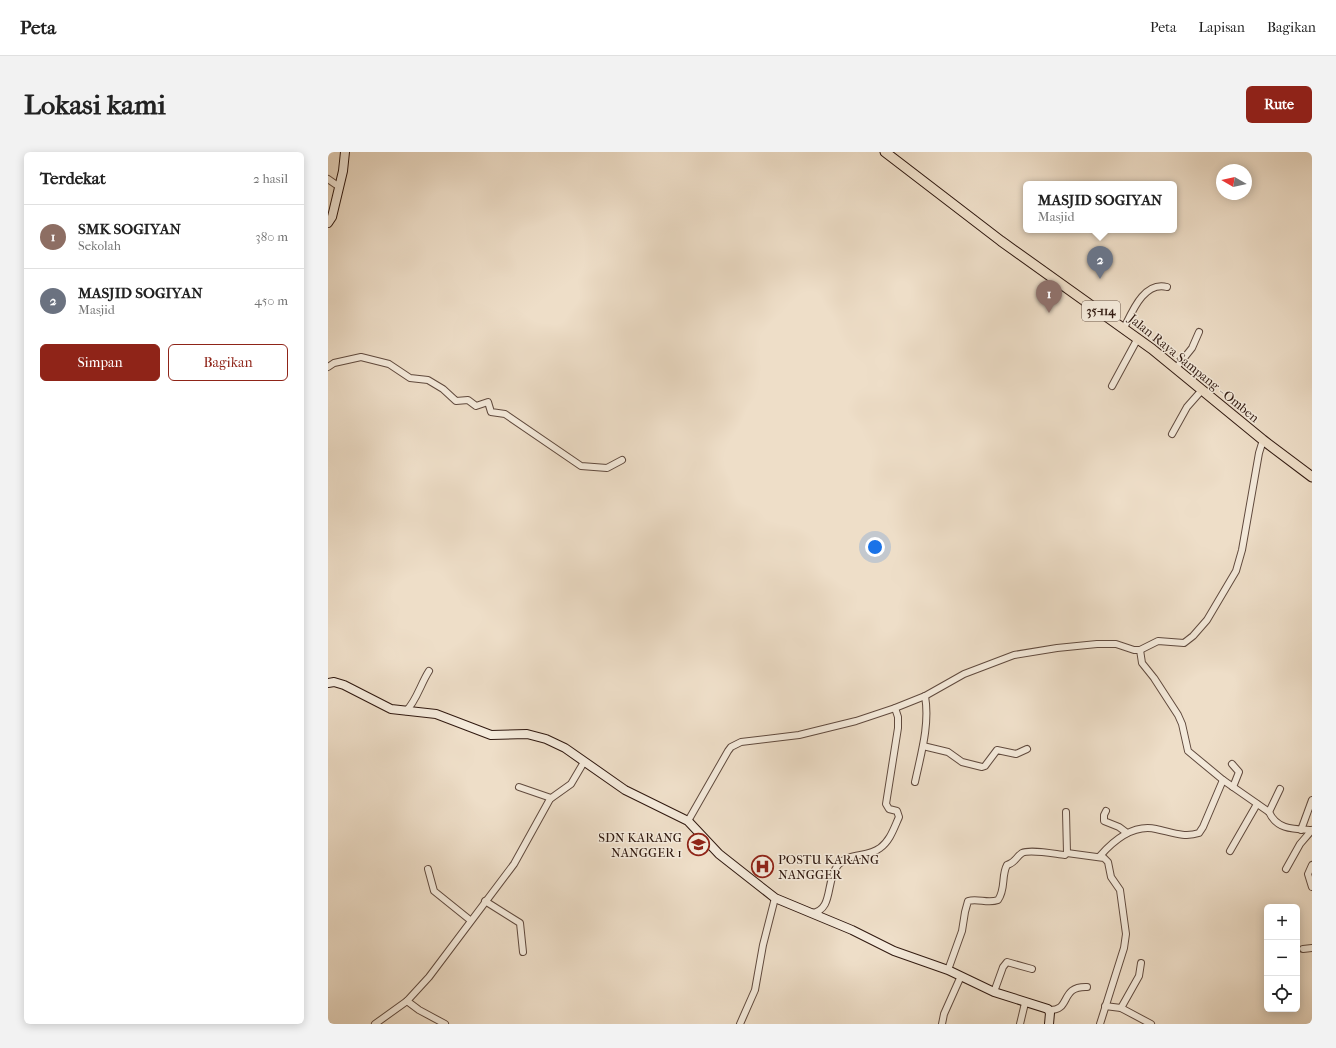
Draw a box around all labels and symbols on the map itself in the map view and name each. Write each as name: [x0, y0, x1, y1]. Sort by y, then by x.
north arrow: [1216, 164, 1252, 200]
pin: 2: [1087, 246, 1113, 279]
pin: 1: [1036, 280, 1062, 313]
road number: 35-114: [1082, 301, 1120, 321]
street label: Jalan Raya Sampang - Omben: [1125, 310, 1263, 426]
your location: [865, 537, 885, 557]
place label: SDN KARANG NANGGER 1: [598, 830, 682, 860]
school or university icon: SDN KARANG NANGGER 1: [685, 831, 711, 857]
place label: POSTU KARANG NANGGER: [778, 852, 879, 882]
hospital icon: POSTU KARANG NANGGER: [749, 853, 775, 879]

